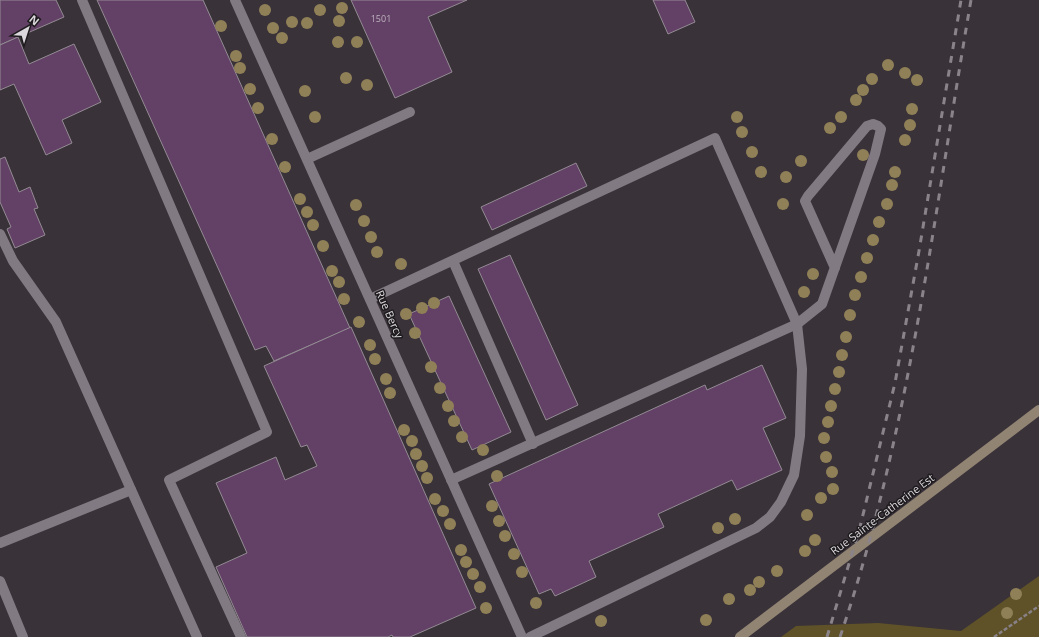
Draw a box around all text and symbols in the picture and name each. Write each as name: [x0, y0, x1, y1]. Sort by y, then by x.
north arrow: [8, 8, 48, 48]
text: N: [26, 11, 43, 28]
house number: 1501: [371, 12, 391, 25]
street label: Rue Bercy: [373, 288, 407, 341]
street label: Rue Sainte-Catherine Est: [827, 470, 937, 558]

